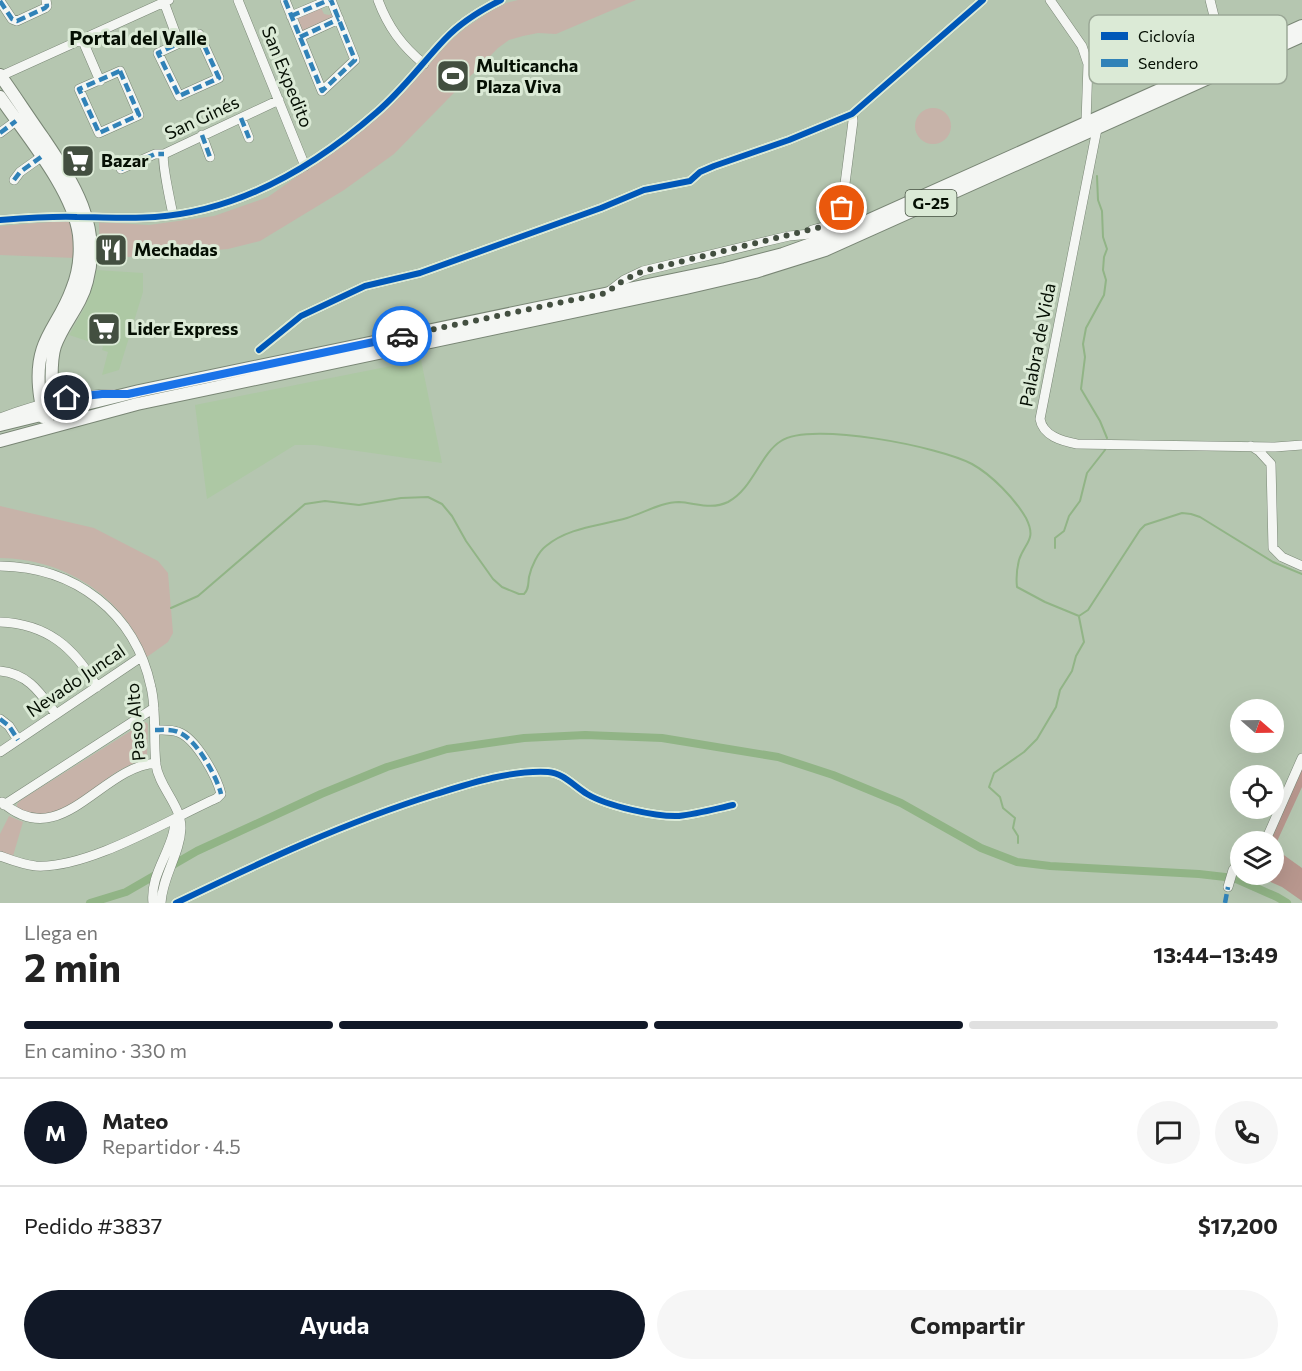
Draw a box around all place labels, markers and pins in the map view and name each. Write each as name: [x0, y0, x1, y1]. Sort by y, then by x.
place label: Multicancha Plaza Viva: [476, 54, 578, 97]
sports icon: Multicancha Plaza Viva: [435, 58, 471, 94]
supermarket icon: Bazar: [60, 143, 96, 179]
place label: Bazar: [101, 149, 149, 171]
pin: [816, 182, 867, 233]
restaurant icon: Mechadas: [93, 232, 129, 268]
place label: Mechadas: [134, 238, 218, 260]
supermarket icon: Lider Express: [86, 311, 122, 347]
place label: Lider Express: [127, 317, 238, 339]
pin: [41, 372, 92, 423]

